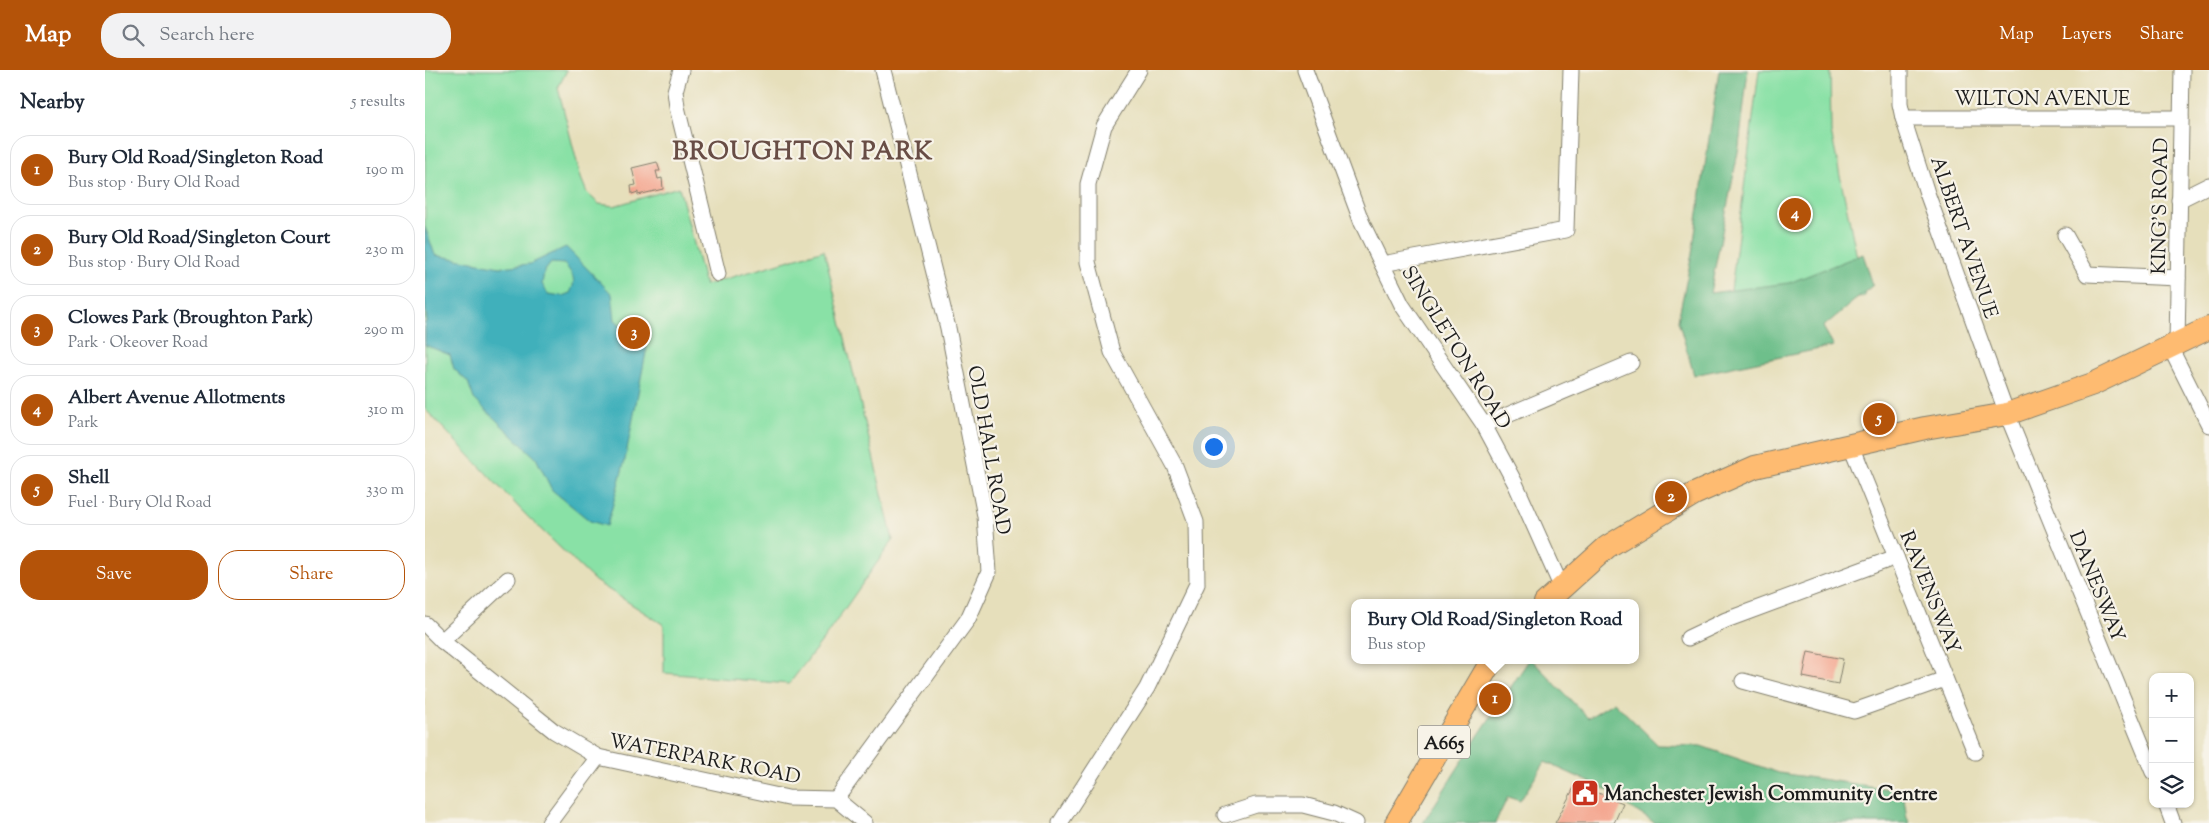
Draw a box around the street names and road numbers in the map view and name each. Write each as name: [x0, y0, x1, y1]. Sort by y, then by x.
street label: WILTON AVENUE: [1954, 86, 2130, 115]
street label: KING'S ROAD: [2146, 137, 2177, 275]
street label: ALBERT AVENUE: [1921, 153, 2004, 323]
street label: SINGLETON ROAD: [1393, 261, 1517, 436]
street label: OLD HALL ROAD: [958, 363, 1017, 537]
street label: RAVENSWAY: [1891, 527, 1967, 659]
street label: DANESWAY: [2060, 527, 2131, 647]
road number: A665: [1418, 726, 1470, 759]
street label: WATERPARK ROAD: [606, 728, 803, 793]

